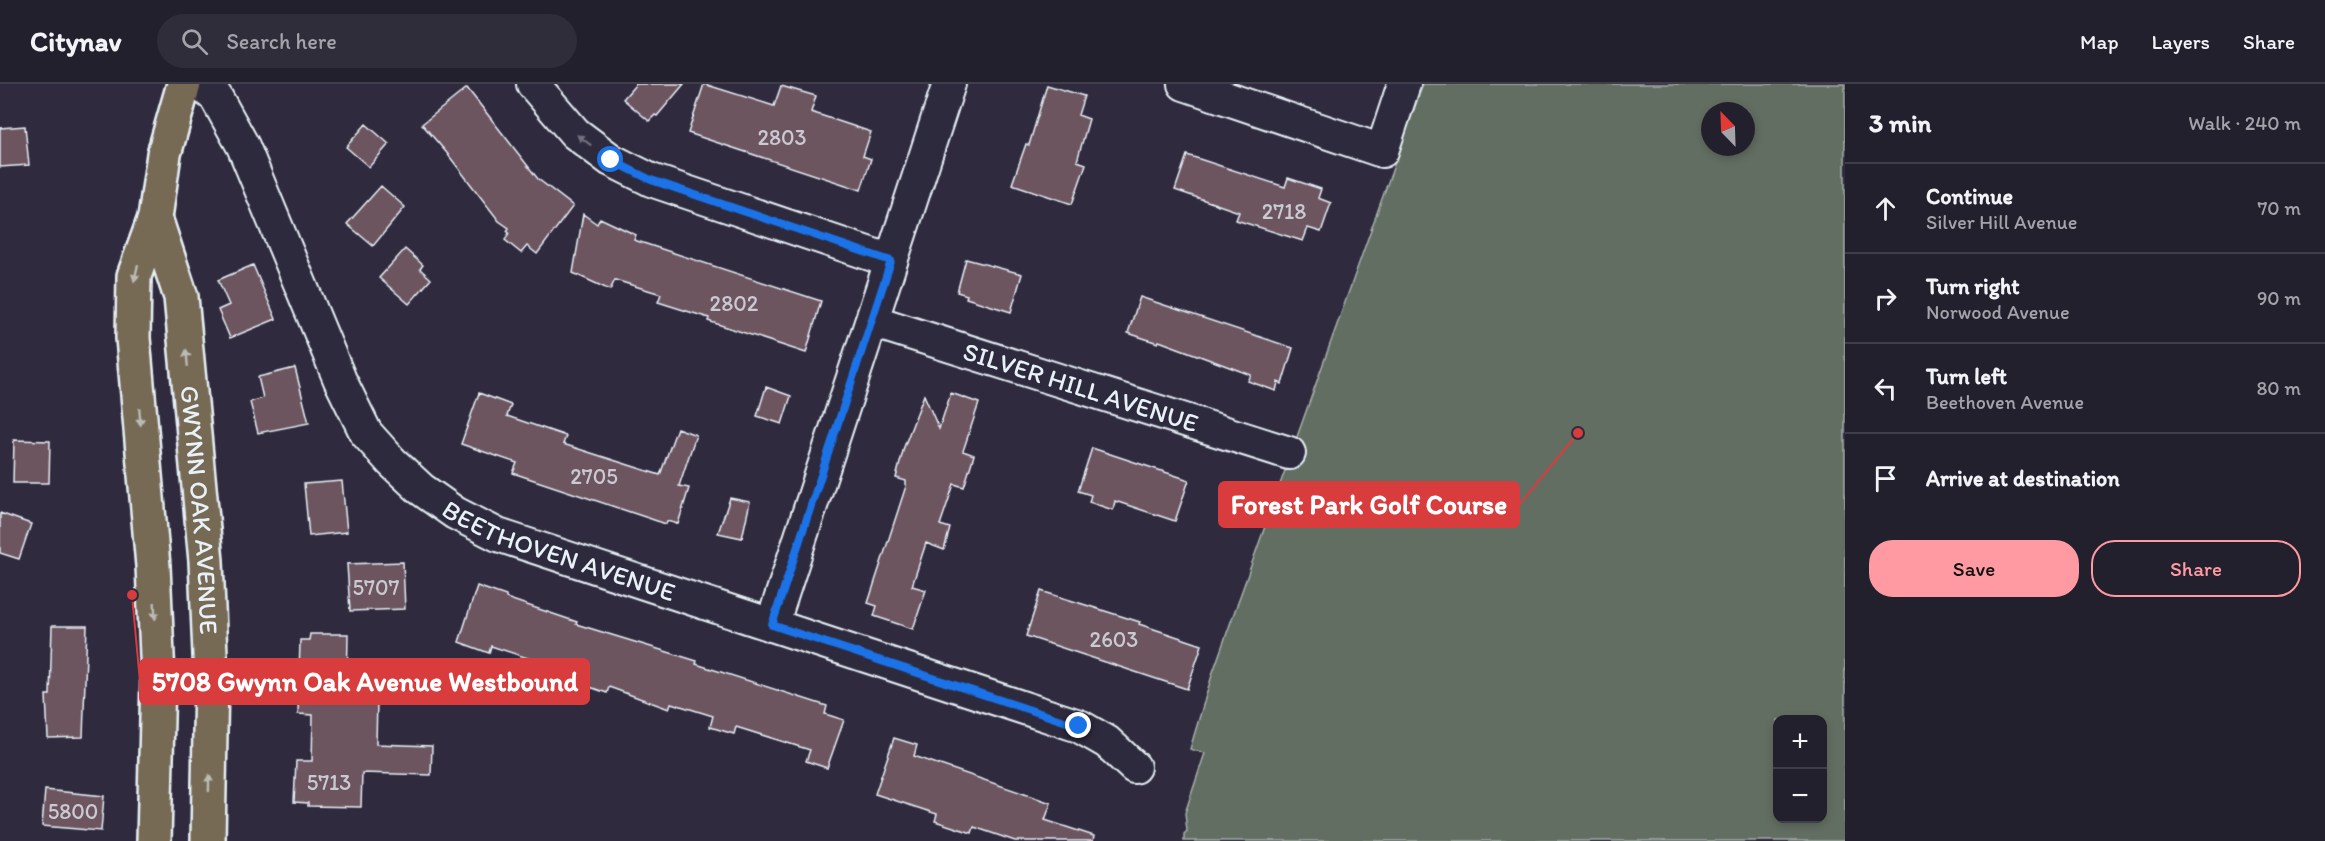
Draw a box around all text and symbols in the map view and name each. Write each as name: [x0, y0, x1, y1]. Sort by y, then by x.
search box: [157, 14, 577, 68]
text: Citynav: [30, 24, 121, 58]
icon: search: [178, 25, 211, 58]
text: Search here: [226, 28, 337, 55]
text: Map: [2080, 29, 2119, 54]
text: Layers: [2152, 29, 2210, 54]
text: Share: [2243, 29, 2295, 54]
north arrow: [1701, 102, 1755, 156]
text: 3 min: [1869, 107, 1931, 139]
text: Walk · 240 m: [2188, 111, 2301, 135]
house number: 2803: [757, 124, 807, 151]
one-way arrow: [577, 135, 592, 147]
route start: [597, 146, 623, 172]
text: Continue: [1926, 183, 2013, 210]
icon: ahead: [1869, 192, 1902, 225]
text: 70 m: [2257, 196, 2301, 220]
house number: 2718: [1262, 198, 1306, 225]
text: Silver Hill Avenue: [1926, 210, 2077, 234]
one-way arrow: [131, 264, 141, 283]
text: Turn right: [1926, 273, 2020, 300]
icon: right: [1869, 282, 1902, 315]
text: 90 m: [2257, 286, 2301, 310]
house number: 2802: [710, 290, 759, 317]
text: Norwood Avenue: [1926, 300, 2070, 324]
street label: SILVER HILL AVENUE: [959, 335, 1202, 439]
one-way arrow: [182, 348, 192, 367]
text: Turn left: [1926, 363, 2007, 390]
icon: left: [1869, 372, 1902, 405]
text: 80 m: [2256, 376, 2301, 400]
street label: GWYNN OAK AVENUE: [173, 384, 225, 635]
text: Beethoven Avenue: [1926, 390, 2084, 414]
one-way arrow: [135, 408, 145, 427]
icon: arrive: [1869, 462, 1902, 495]
house number: 2705: [570, 463, 618, 490]
text: Arrive at destination: [1926, 465, 2120, 492]
callout: Forest Park Golf Course: [1219, 482, 1519, 527]
text: Forest Park Golf Course: [1231, 488, 1507, 521]
street label: BEETHOVEN AVENUE: [436, 493, 679, 608]
button: Save: [1869, 540, 2079, 597]
button: Share: [2091, 540, 2301, 597]
house number: 5707: [353, 574, 400, 601]
one-way arrow: [150, 602, 160, 621]
house number: 2603: [1090, 626, 1138, 653]
callout: 5708 Gwynn Oak Avenue Westbound: [140, 659, 589, 704]
text: 5708 Gwynn Oak Avenue Westbound: [152, 665, 578, 698]
route end: [1065, 712, 1091, 738]
map controls: [1773, 715, 1827, 823]
button: +: [1773, 715, 1827, 769]
house number: 5713: [307, 769, 351, 796]
button: −: [1773, 769, 1827, 823]
one-way arrow: [204, 773, 214, 792]
house number: 5800: [48, 798, 98, 825]

